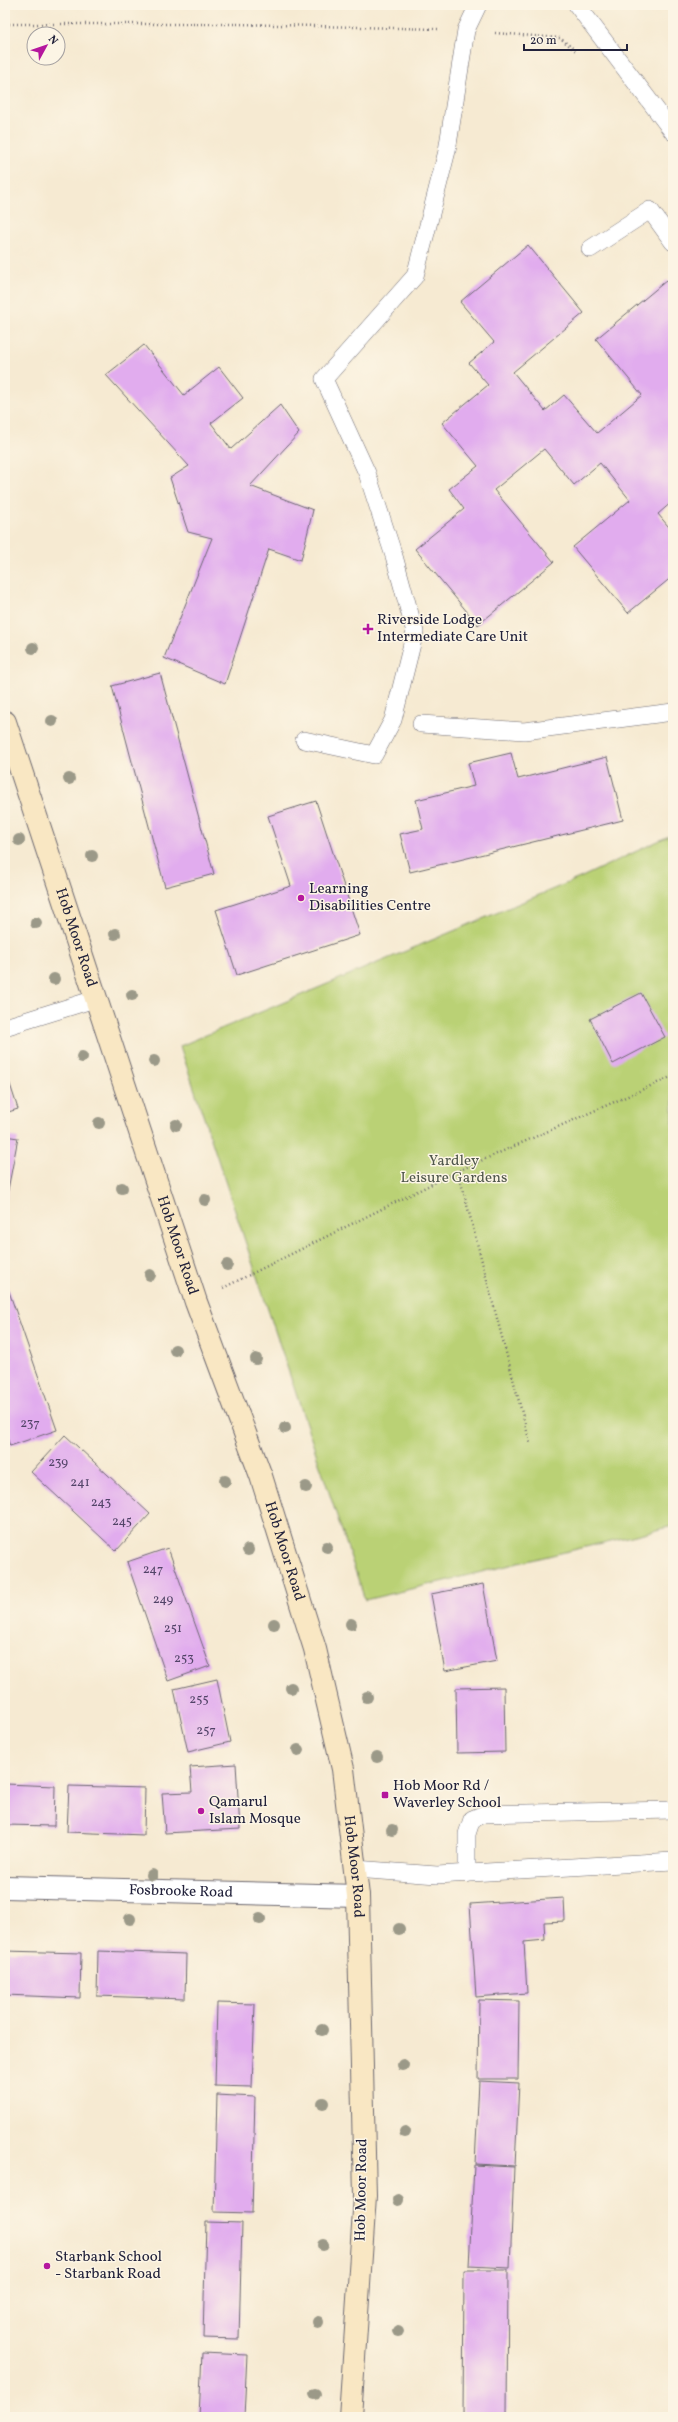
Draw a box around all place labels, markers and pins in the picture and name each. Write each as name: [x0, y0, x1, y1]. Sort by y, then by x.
place label: Riverside Lodge Intermediate Care Unit: [377, 610, 528, 648]
marker: Riverside Lodge Intermediate Care Unit: [362, 623, 374, 635]
place label: Learning Disabilities Centre: [309, 879, 431, 917]
marker: Learning Disabilities Centre: [296, 893, 306, 903]
place label: Hob Moor Rd / Waverley School: [393, 1776, 501, 1814]
marker: Hob Moor Rd / Waverley School: [380, 1790, 390, 1800]
place label: Qamarul Islam Mosque: [209, 1792, 301, 1830]
marker: Qamarul Islam Mosque: [196, 1806, 206, 1816]
place label: Starbank School - Starbank Road: [55, 2247, 162, 2285]
marker: Starbank School - Starbank Road: [42, 2261, 52, 2271]

